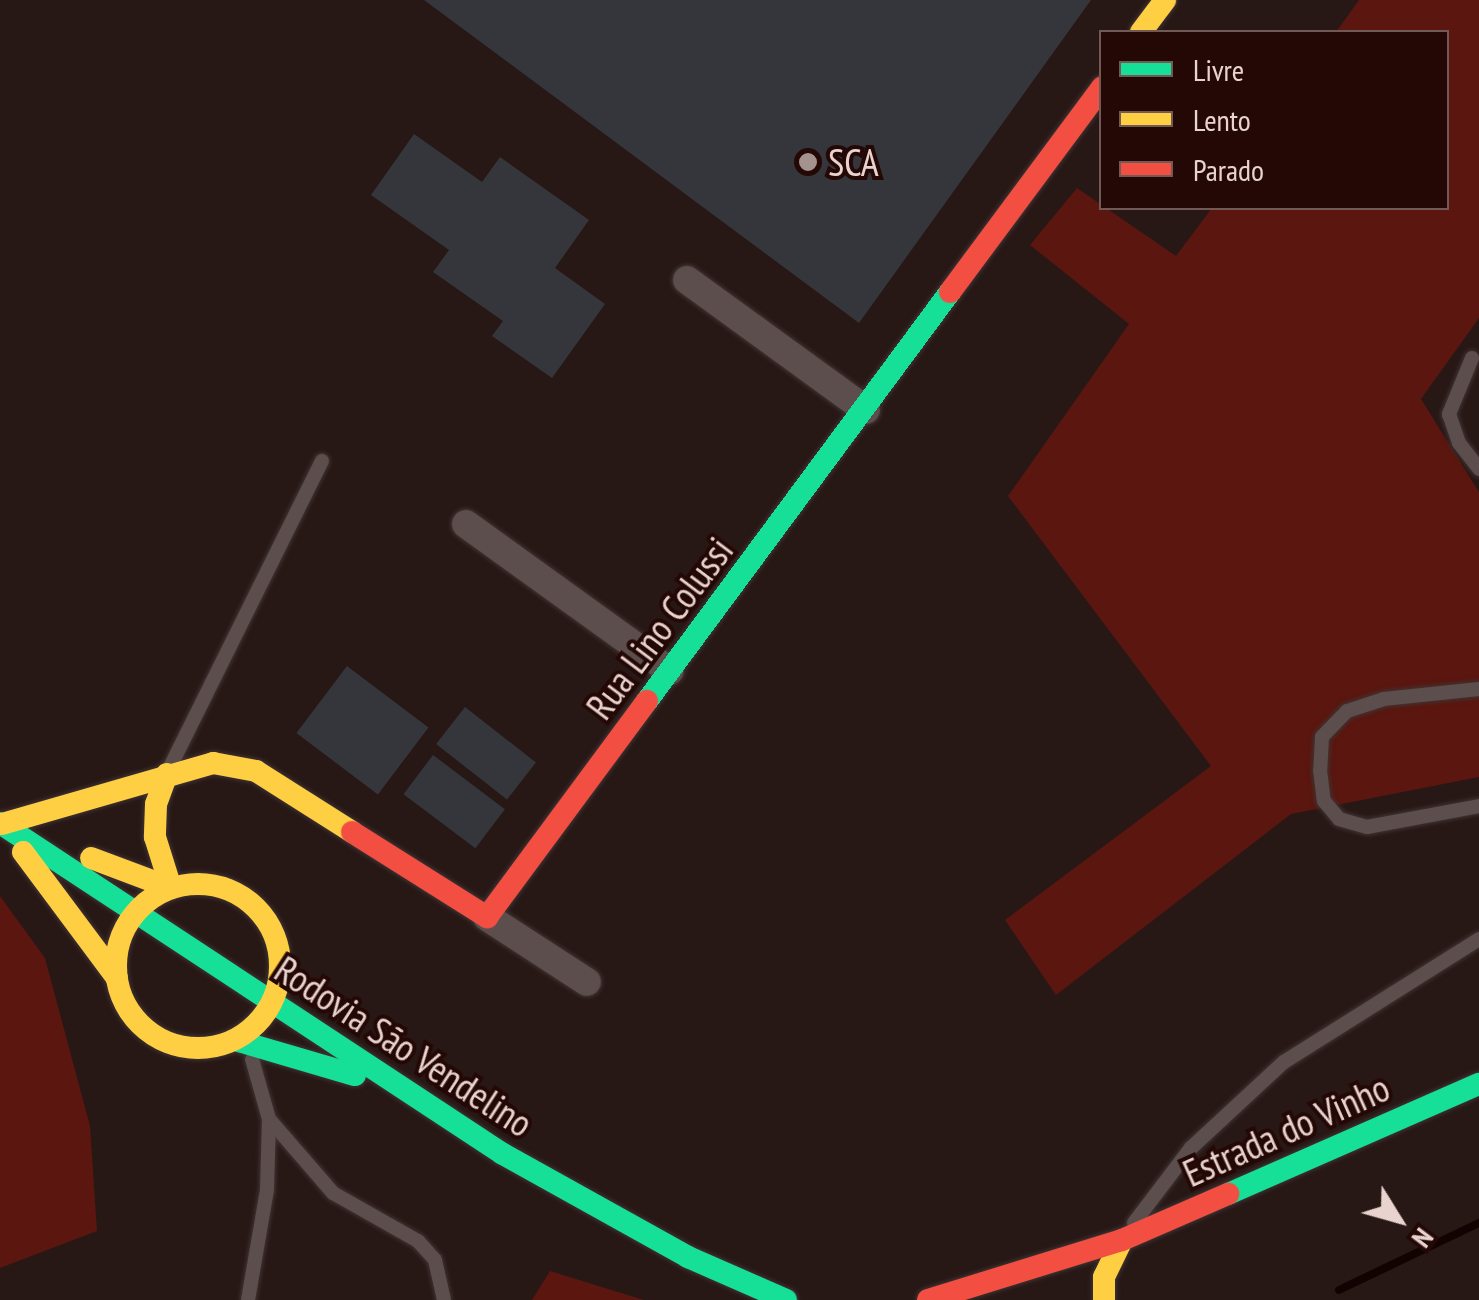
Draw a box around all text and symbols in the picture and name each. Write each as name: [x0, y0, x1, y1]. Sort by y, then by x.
legend: [1099, 30, 1449, 210]
text: Livre: [1193, 50, 1244, 89]
text: Lento: [1193, 100, 1251, 139]
place label: SCA: [828, 139, 879, 185]
text: Parado: [1193, 150, 1264, 189]
marker: SCA: [797, 151, 819, 173]
street label: Rua Lino Colussi: [576, 528, 742, 728]
street label: Rodovia São Vendelino: [266, 946, 542, 1146]
street label: Estrada do Vinho: [1176, 1064, 1396, 1196]
north arrow: [1349, 1170, 1449, 1270]
text: N: [1404, 1221, 1443, 1256]

